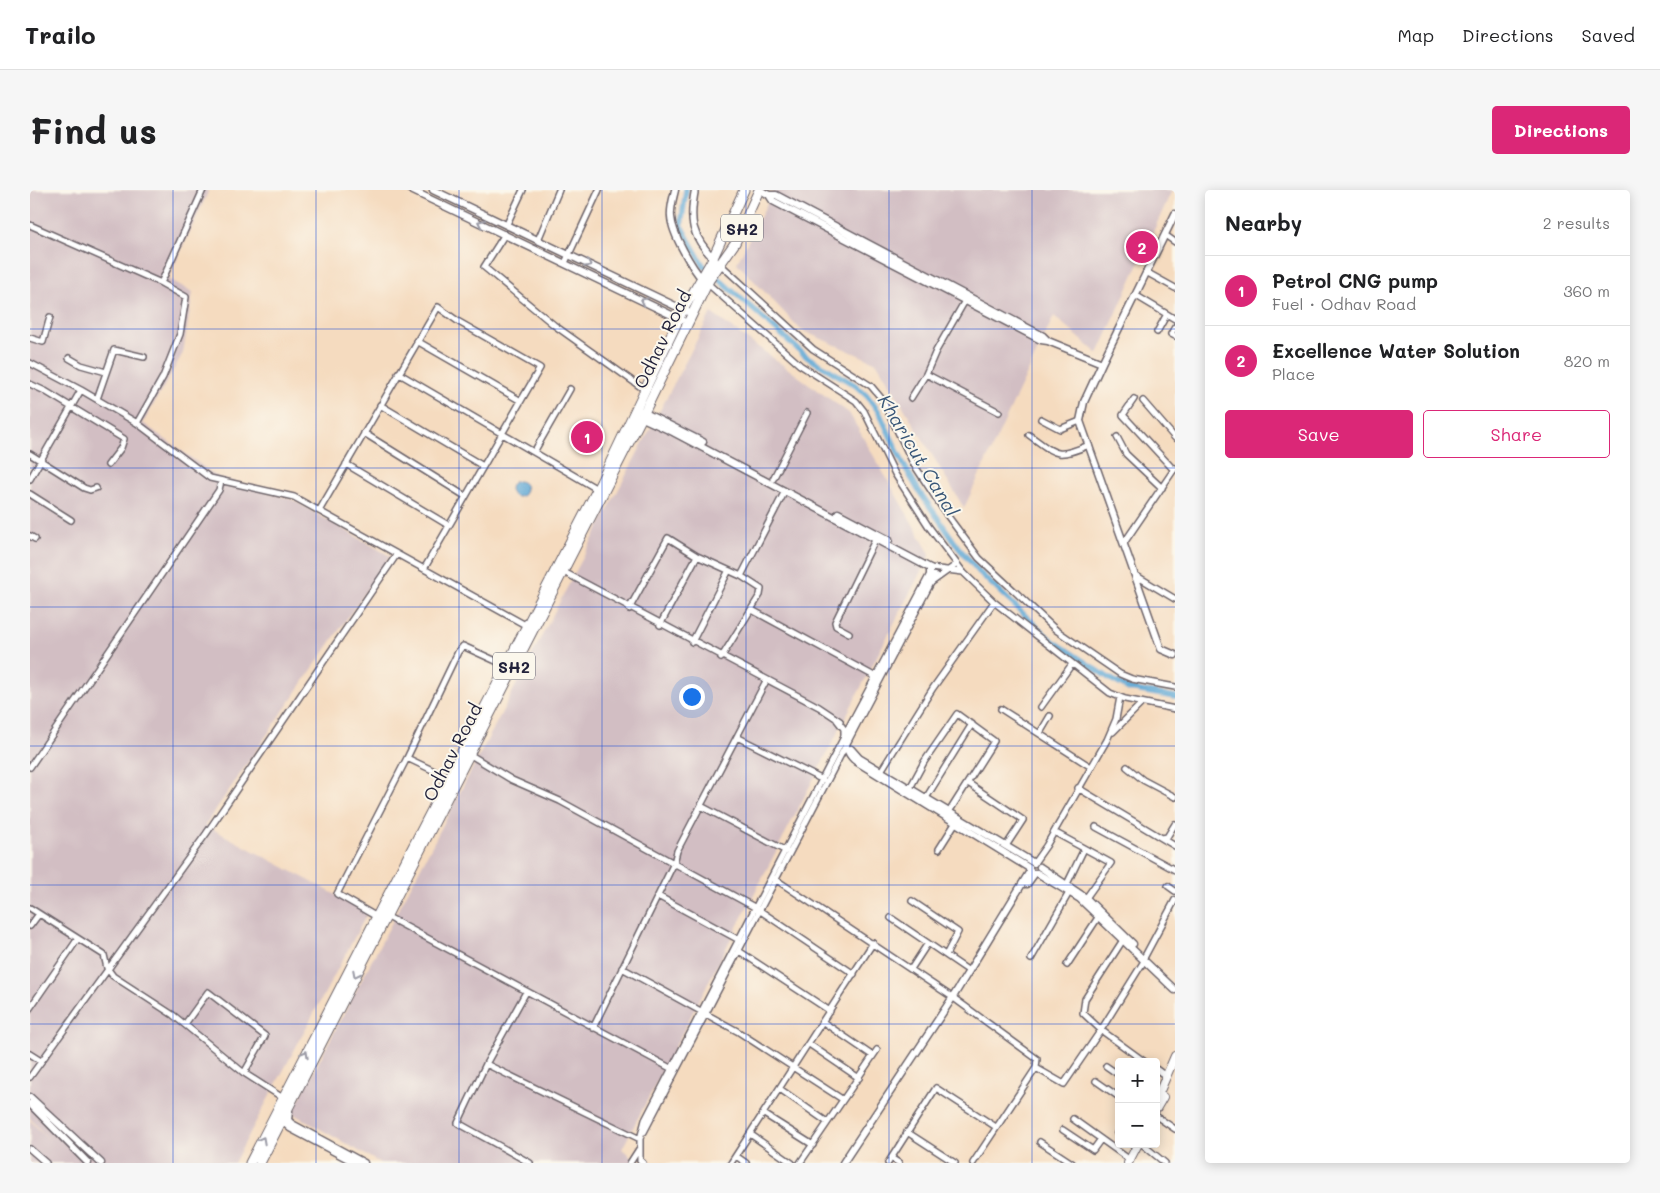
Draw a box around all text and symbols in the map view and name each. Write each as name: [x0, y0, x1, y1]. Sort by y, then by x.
text: Trailo: [25, 19, 96, 50]
text: Map: [1397, 23, 1434, 47]
text: Directions: [1462, 23, 1554, 47]
text: Saved: [1582, 23, 1635, 47]
button: Directions: [1492, 106, 1630, 154]
text: Find us: [30, 107, 157, 153]
text: Nearby: [1225, 209, 1302, 236]
text: 2 results: [1543, 212, 1610, 233]
road number: SH2: [721, 214, 763, 242]
one-way arrow: [478, 219, 487, 229]
pin: 2: [1126, 228, 1158, 266]
one-way arrow: [583, 258, 592, 268]
text: Petrol CNG pump: [1272, 268, 1438, 293]
text: 1: [1237, 280, 1245, 301]
text: 360 m: [1563, 280, 1610, 301]
street label: Odhav Road: [628, 286, 696, 392]
text: Fuel · Odhav Road: [1272, 293, 1416, 314]
one-way arrow: [640, 297, 649, 307]
text: Excellence Water Solution: [1272, 338, 1520, 363]
text: 2: [1237, 350, 1245, 371]
text: 820 m: [1564, 350, 1610, 371]
text: Place: [1272, 363, 1315, 384]
water label: Kharicut Canal: [873, 389, 965, 521]
button: Save: [1225, 410, 1413, 458]
button: Share: [1423, 410, 1610, 458]
pin: 1: [571, 418, 603, 456]
road number: SH2: [493, 652, 535, 680]
your location: [679, 684, 705, 710]
street label: Odhav Road: [417, 699, 487, 805]
one-way arrow: [352, 969, 362, 978]
one-way arrow: [299, 1050, 309, 1059]
map controls: [1115, 1058, 1160, 1148]
button: +: [1115, 1058, 1160, 1103]
button: −: [1115, 1103, 1160, 1148]
one-way arrow: [256, 1137, 266, 1146]

